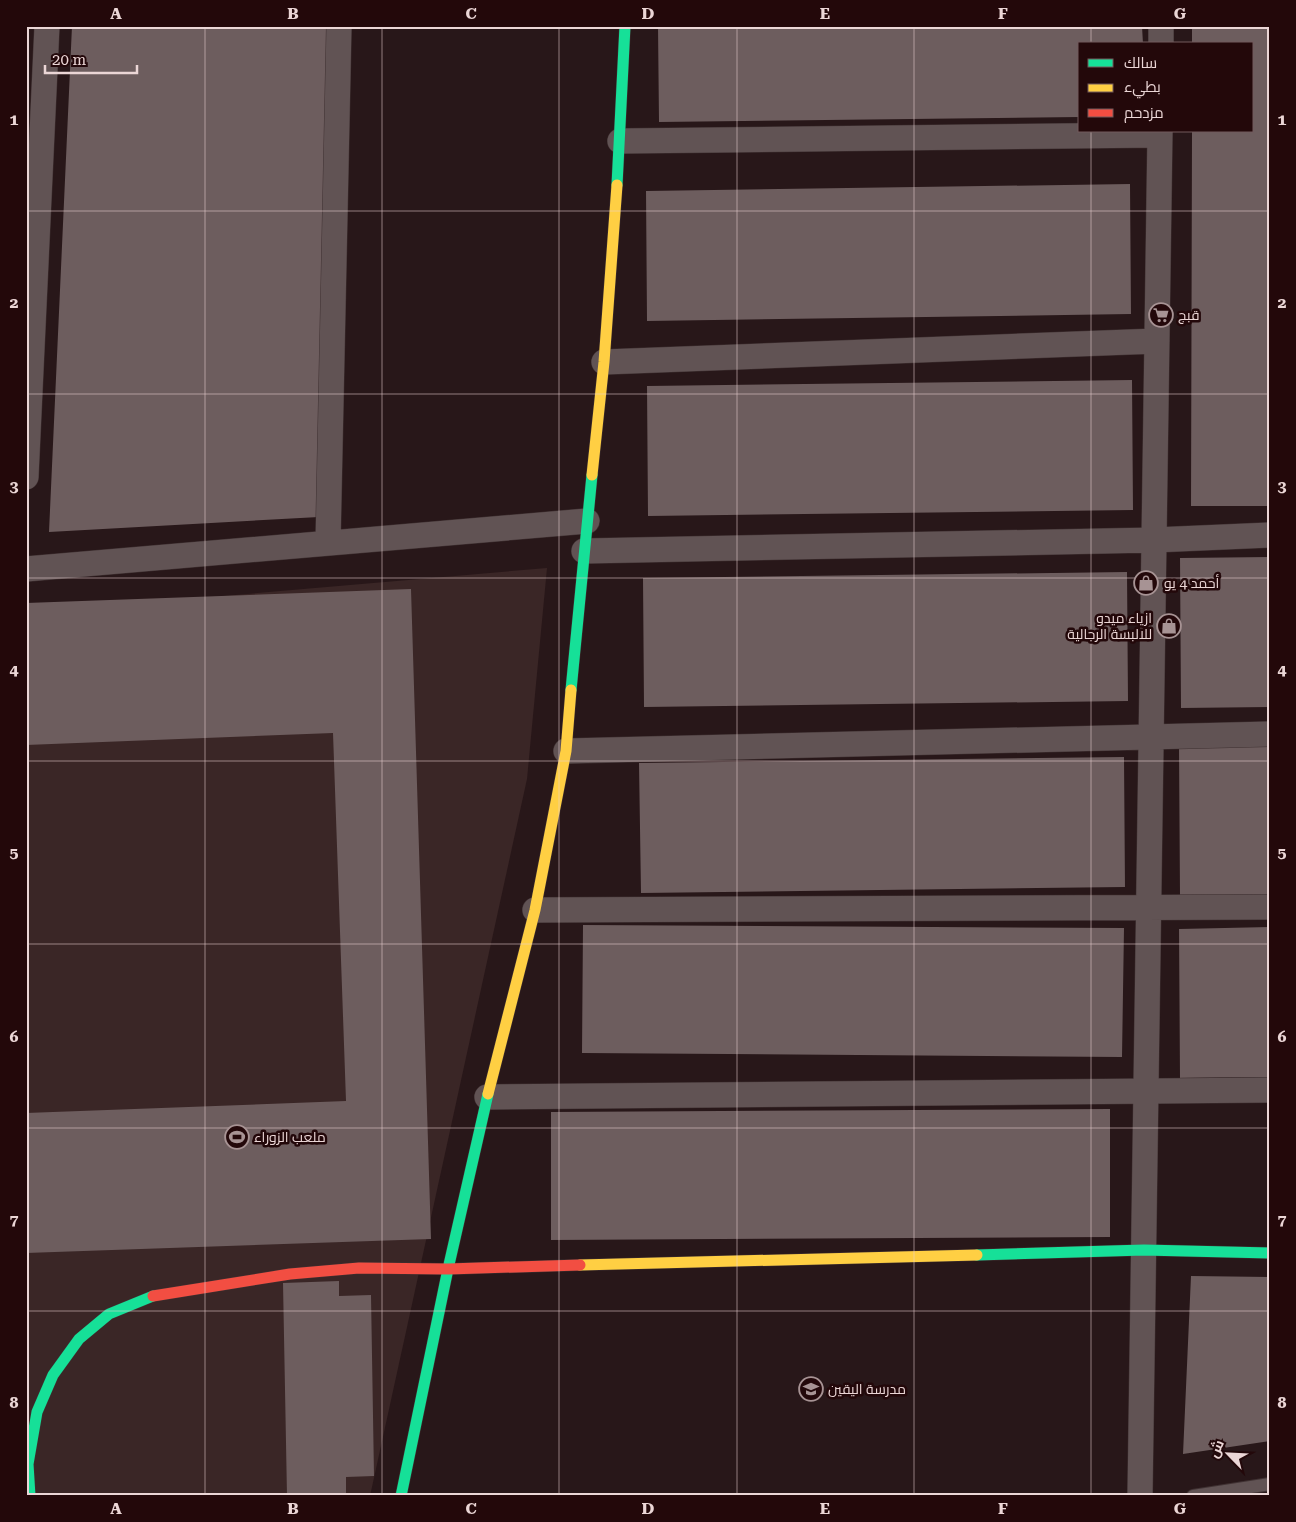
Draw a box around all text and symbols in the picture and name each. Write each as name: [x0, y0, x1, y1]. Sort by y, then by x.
text: A: [110, 4, 122, 23]
text: B: [287, 4, 299, 23]
text: C: [465, 4, 477, 23]
text: D: [642, 4, 655, 23]
text: E: [820, 4, 830, 23]
text: F: [998, 4, 1008, 23]
text: G: [1174, 4, 1187, 23]
scale bar: [45, 42, 138, 74]
legend: [1078, 42, 1254, 132]
text: 20 m: [52, 51, 87, 69]
text: سالك: [1124, 54, 1157, 72]
text: بطيء: [1124, 78, 1161, 99]
text: مزدحم: [1124, 104, 1164, 123]
text: 1: [10, 110, 19, 129]
text: 1: [1278, 110, 1287, 129]
text: 2: [10, 293, 19, 312]
text: 2: [1278, 293, 1287, 312]
supermarket icon: قبج: [1148, 302, 1174, 328]
place label: قبج: [1178, 307, 1199, 324]
text: 3: [10, 477, 19, 496]
text: 3: [1278, 477, 1287, 496]
shop icon: أحمد 4 يو: [1133, 570, 1159, 596]
place label: أحمد 4 يو: [1164, 574, 1219, 591]
place label: ازياء ميدو للالبسة الرجالية: [1067, 610, 1152, 642]
shop icon: ازياء ميدو للالبسة الرجالية: [1156, 613, 1182, 639]
text: 4: [10, 660, 19, 679]
text: 4: [1278, 660, 1287, 679]
text: 5: [10, 843, 19, 862]
text: 5: [1278, 843, 1287, 862]
text: 6: [10, 1027, 19, 1046]
text: 6: [1278, 1027, 1287, 1046]
sports icon: ملعب الزوراء: [224, 1124, 250, 1150]
place label: ملعب الزوراء: [254, 1129, 326, 1145]
text: 7: [10, 1210, 19, 1229]
text: 7: [1278, 1210, 1287, 1229]
school or university icon: مدرسة اليقين: [798, 1376, 824, 1402]
place label: مدرسة اليقين: [828, 1381, 906, 1397]
text: 8: [10, 1393, 19, 1412]
text: 8: [1278, 1393, 1287, 1412]
north arrow: [1204, 1430, 1254, 1480]
text: ش: [1205, 1437, 1228, 1461]
text: A: [110, 1499, 122, 1518]
text: B: [287, 1499, 299, 1518]
text: C: [465, 1499, 477, 1518]
text: D: [642, 1499, 655, 1518]
text: E: [820, 1499, 830, 1518]
text: F: [998, 1499, 1008, 1518]
text: G: [1174, 1499, 1187, 1518]

